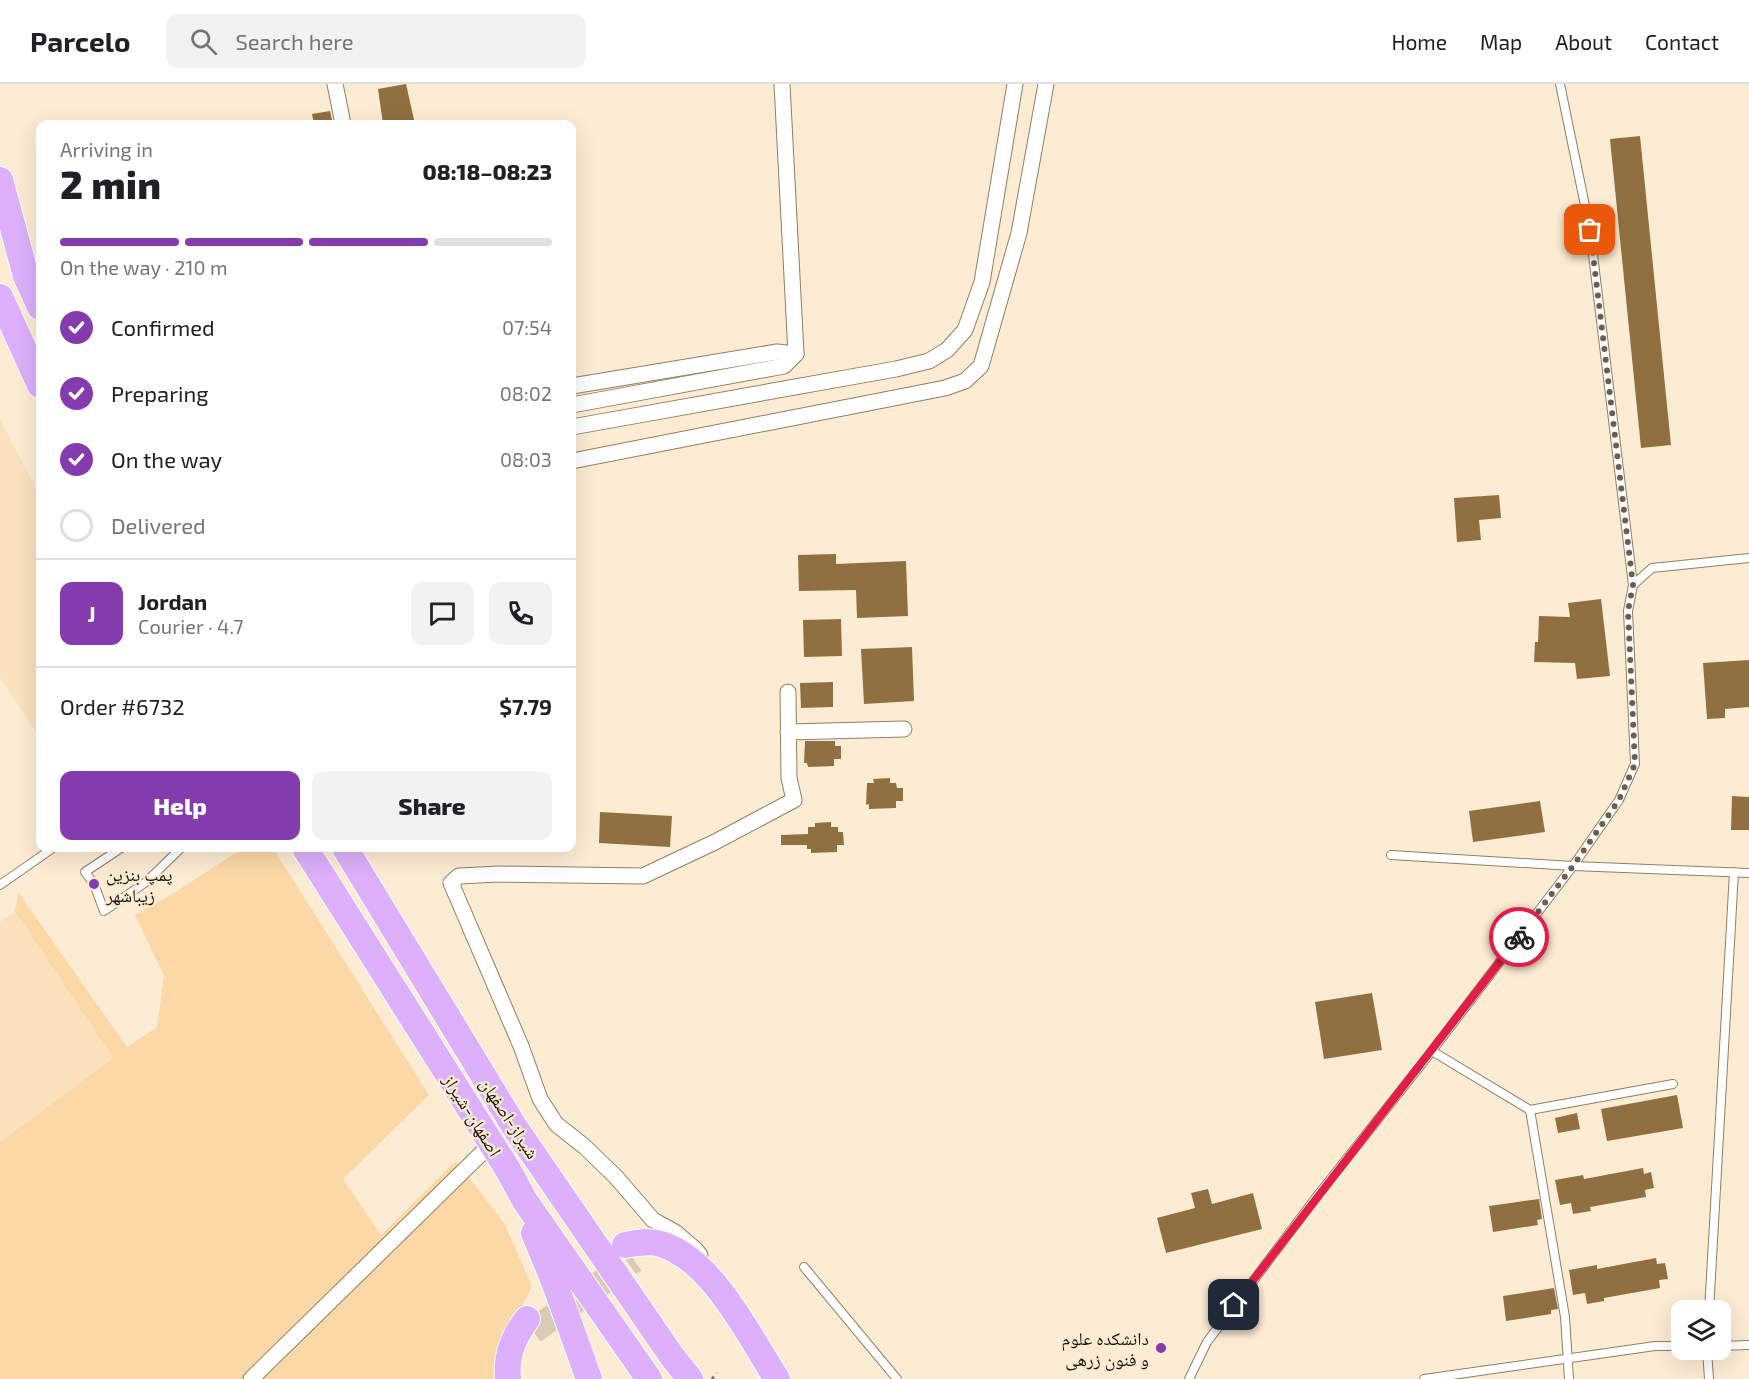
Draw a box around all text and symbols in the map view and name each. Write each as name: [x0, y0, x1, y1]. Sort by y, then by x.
search box: [166, 14, 586, 68]
text: Parcelo: [30, 24, 130, 58]
icon: search: [187, 25, 220, 58]
text: Search here: [235, 28, 354, 54]
text: Home: [1391, 29, 1447, 54]
text: Map: [1480, 29, 1522, 54]
text: About: [1555, 29, 1612, 54]
text: Contact: [1645, 29, 1719, 54]
text: Arriving in: [60, 137, 153, 161]
text: 08:18–08:23: [423, 158, 552, 184]
text: 2 min: [60, 160, 161, 207]
pin: [1564, 204, 1615, 255]
icon: bag: [1573, 213, 1606, 246]
text: On the way · 210 m: [60, 255, 228, 279]
icon: check: [60, 311, 93, 344]
text: Confirmed: [111, 314, 215, 340]
text: 07:54: [502, 315, 552, 339]
icon: check: [60, 377, 93, 410]
text: Preparing: [111, 380, 209, 406]
text: 08:02: [500, 381, 552, 405]
icon: check: [60, 443, 93, 476]
text: On the way: [111, 446, 222, 472]
text: 08:03: [500, 447, 552, 471]
text: Delivered: [111, 512, 206, 538]
button: chat: [411, 582, 474, 645]
button: phone: [489, 582, 552, 645]
text: Jordan: [138, 588, 207, 614]
text: J: [87, 600, 96, 626]
text: Courier · 4.7: [138, 614, 244, 638]
text: Order #6732: [60, 693, 185, 719]
text: $7.79: [499, 693, 552, 719]
button: Help: [60, 771, 300, 840]
button: Share: [312, 771, 552, 840]
place label: پمپ بنزین زیباشهر: [105, 863, 173, 907]
marker: پمپ بنزین زیباشهر: [87, 877, 101, 891]
courier: [1489, 907, 1549, 967]
icon: bike: [1503, 921, 1536, 954]
street label: اصفهان-شیراز: [438, 1069, 507, 1160]
street label: شیراز-اصفهان: [475, 1073, 544, 1163]
pin: [1208, 1279, 1259, 1330]
icon: home: [1217, 1288, 1250, 1321]
map controls: [1671, 1300, 1731, 1360]
button: layers: [1671, 1300, 1731, 1360]
place label: دانشکده علوم و فنون زرهی: [1062, 1327, 1149, 1371]
marker: دانشکده علوم و فنون زرهی: [1154, 1341, 1168, 1355]

